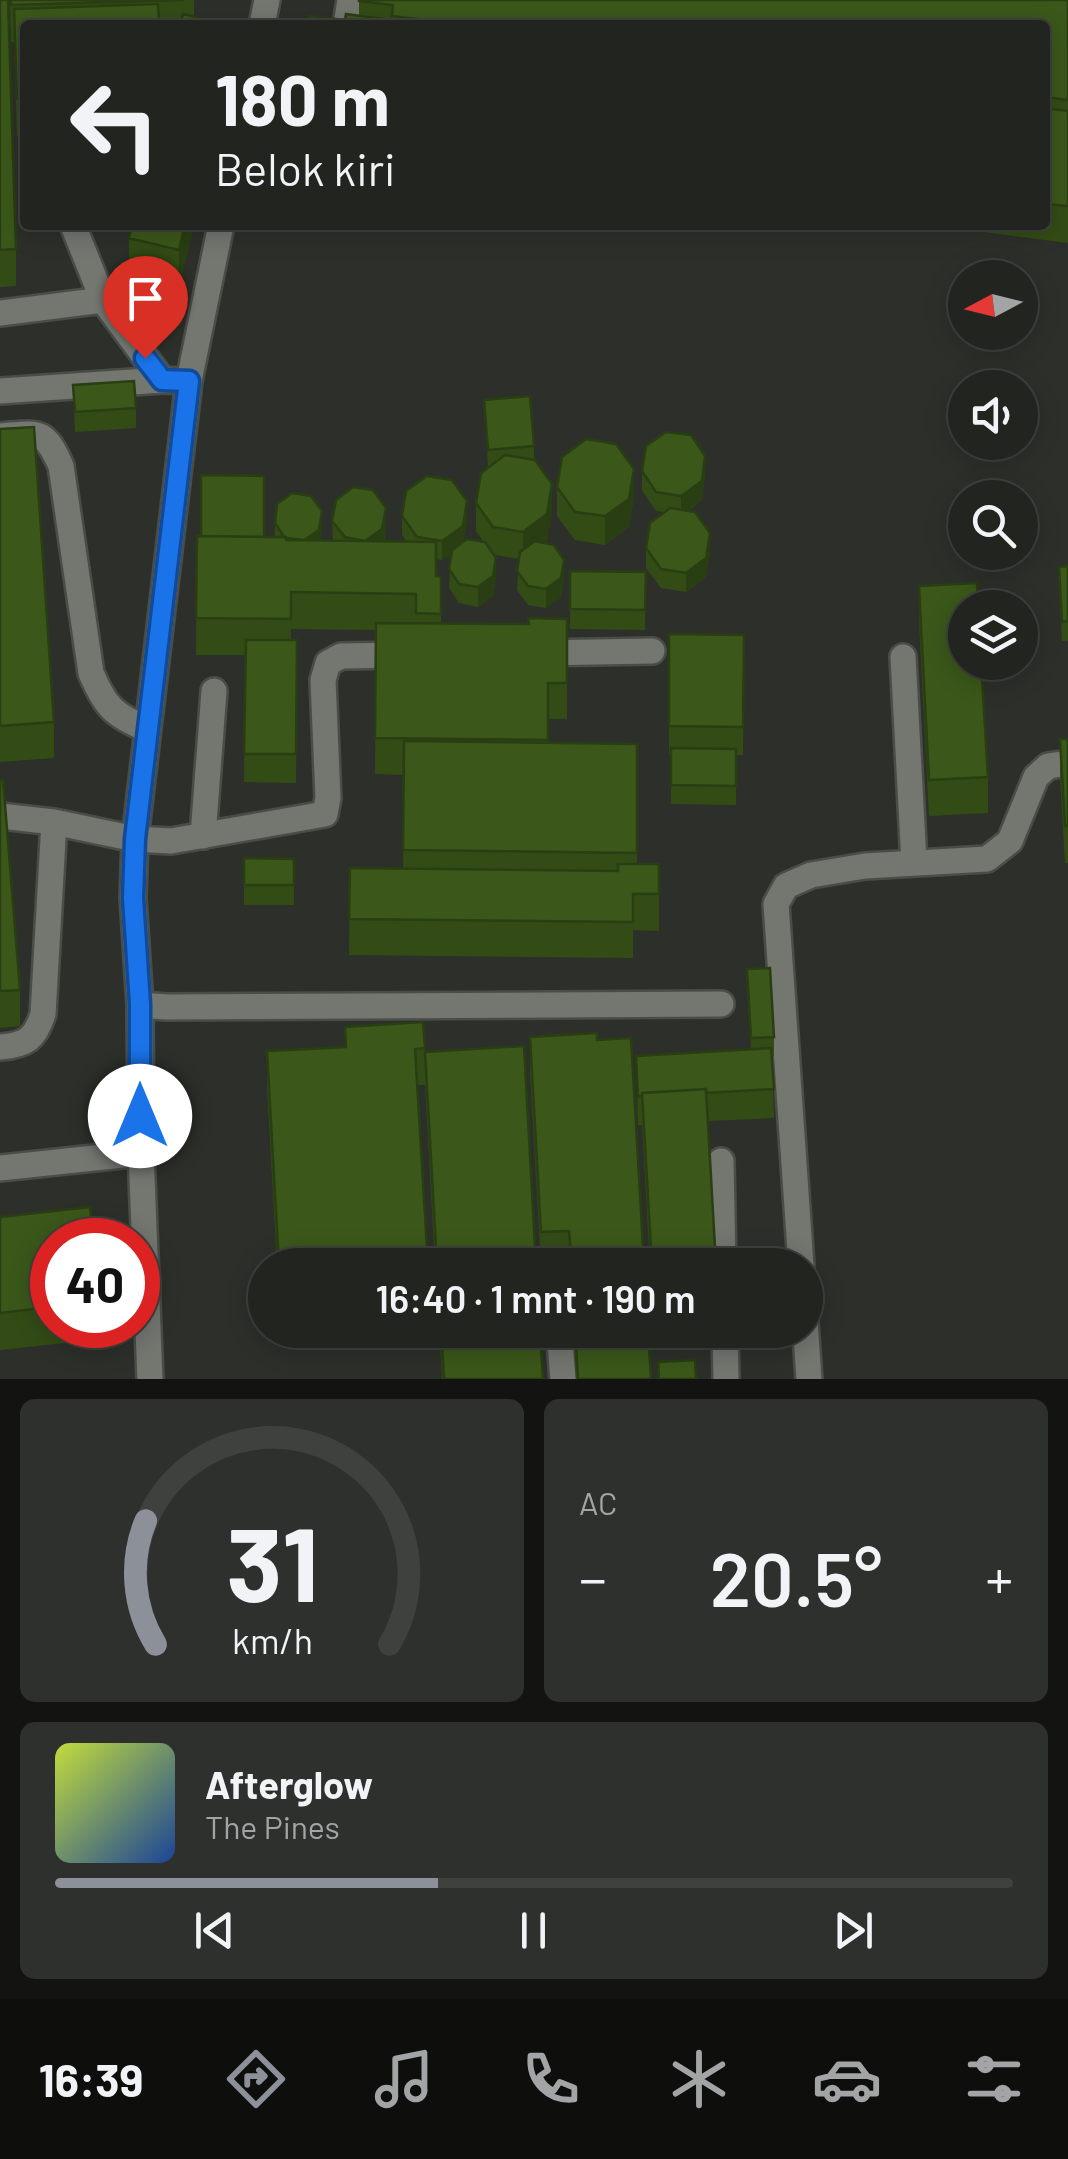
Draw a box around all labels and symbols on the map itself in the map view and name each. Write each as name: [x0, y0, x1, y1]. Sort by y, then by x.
pin: [103, 256, 188, 359]
north arrow: [948, 260, 1038, 350]
position arrow: [88, 1064, 192, 1168]
speed limit sign: 40: [30, 1218, 160, 1348]

